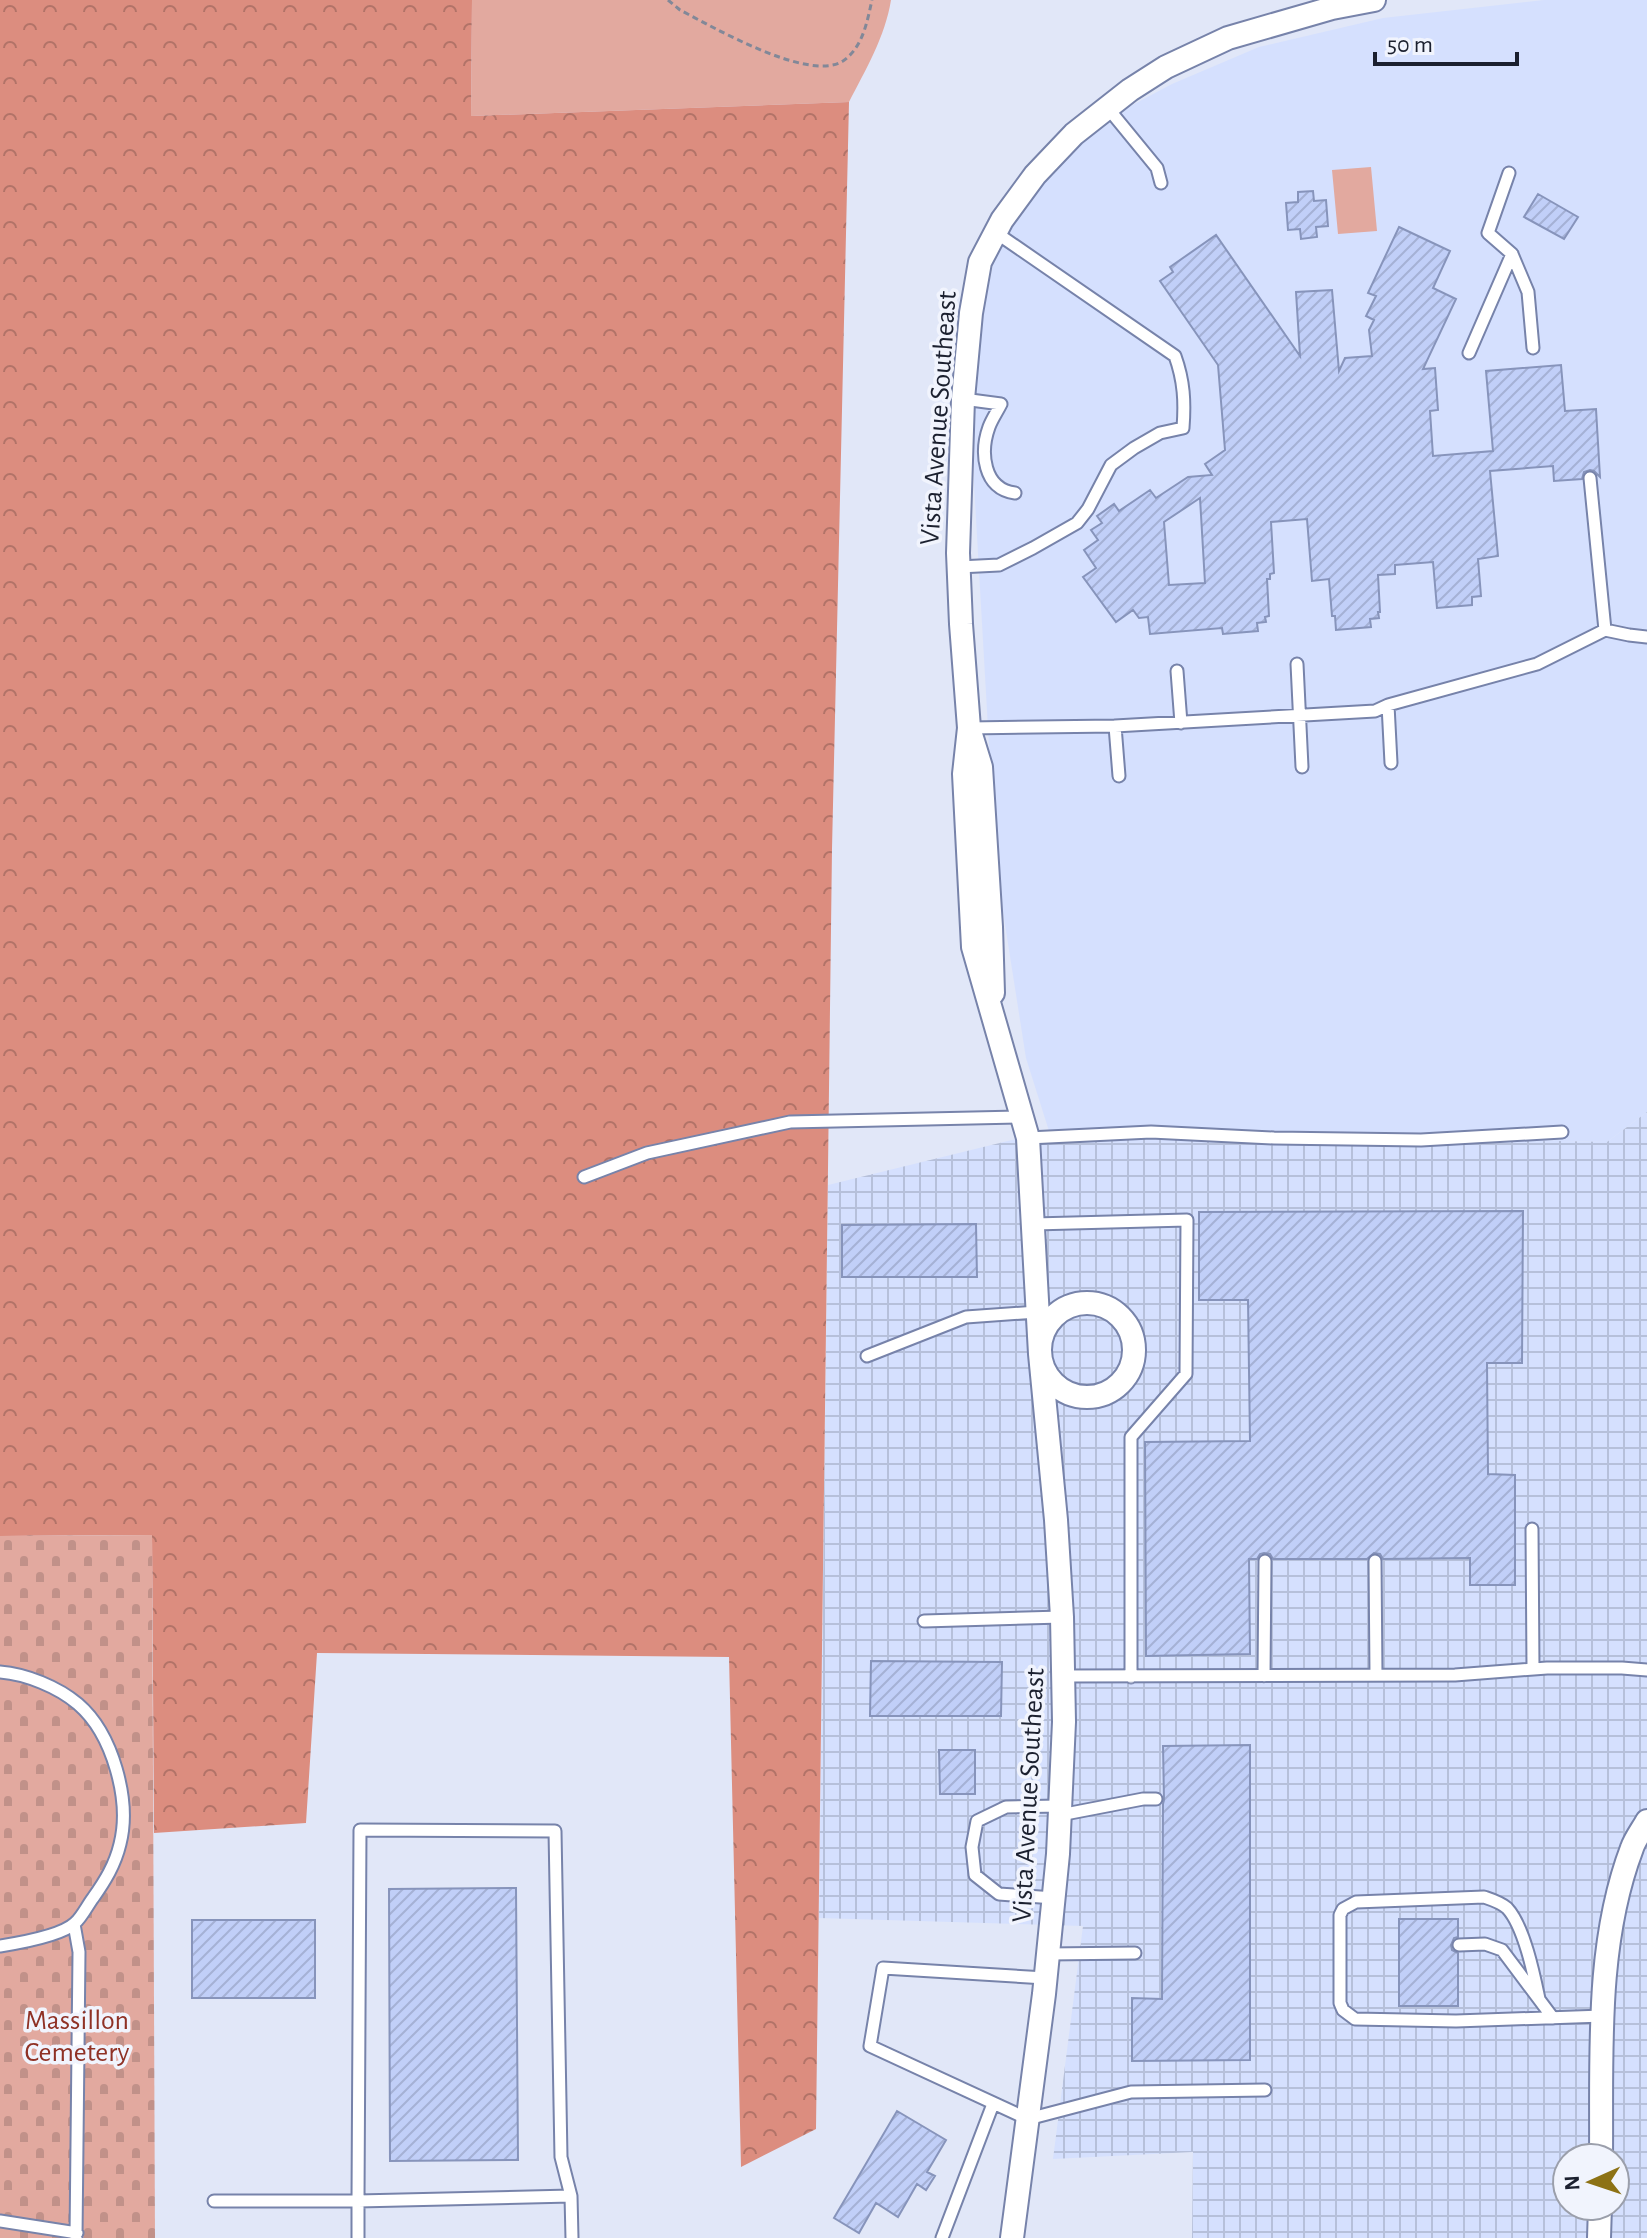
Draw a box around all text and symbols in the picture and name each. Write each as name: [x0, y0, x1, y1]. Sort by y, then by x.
scale bar: [1375, 16, 1517, 66]
text: 50 m: [1387, 33, 1433, 57]
street label: Vista Avenue Southeast: [916, 290, 962, 546]
street label: Vista Avenue Southeast: [1008, 1667, 1050, 1923]
park label: Massillon Cemetery: [24, 2007, 130, 2067]
north arrow: [1551, 2142, 1631, 2222]
text: N: [1561, 2175, 1583, 2191]

